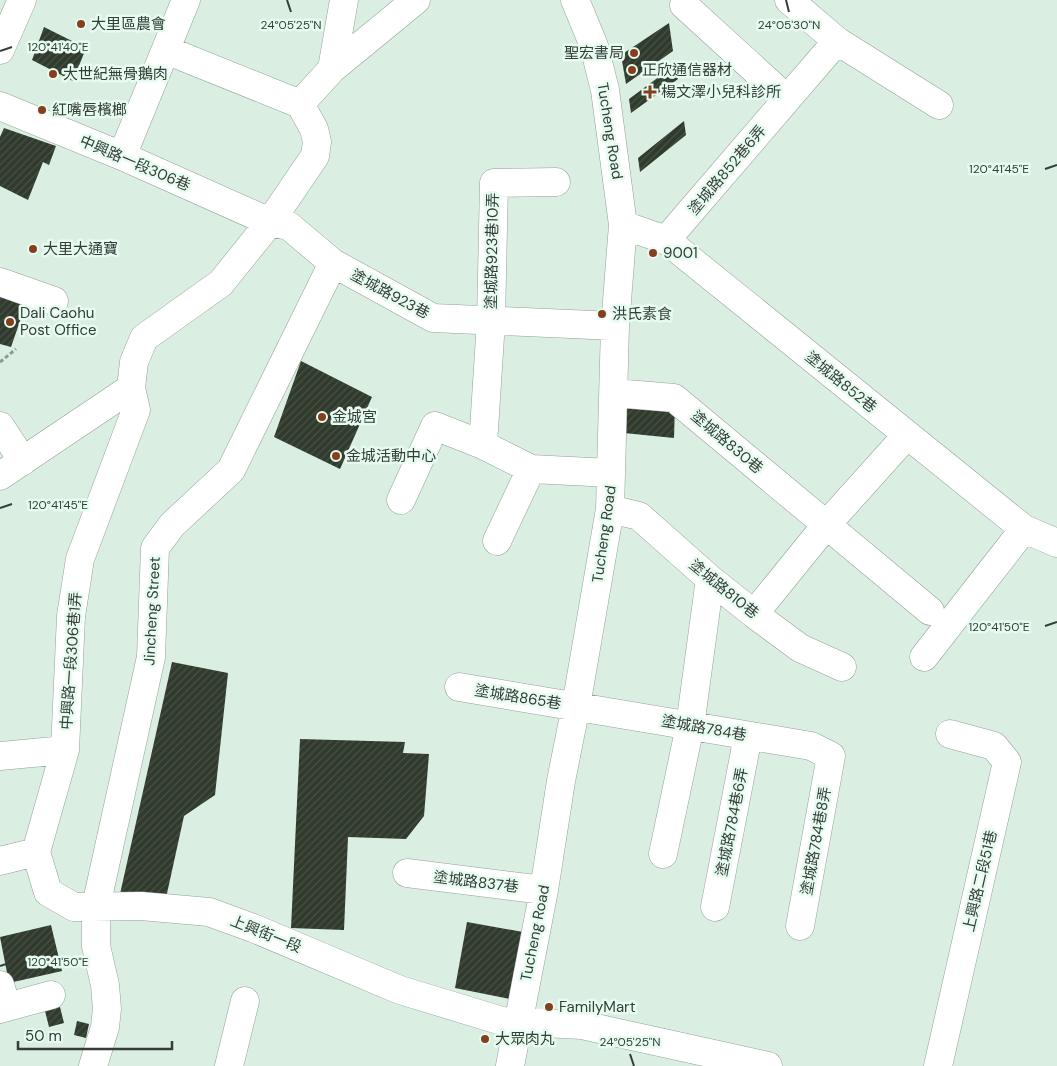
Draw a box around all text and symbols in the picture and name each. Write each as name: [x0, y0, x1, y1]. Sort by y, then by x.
place label: 大里區農會: [91, 14, 166, 34]
text: 24°05'25"N: [260, 17, 322, 33]
text: 24°05'30"N: [758, 17, 820, 33]
marker: 大里區農會: [75, 18, 87, 30]
text: 120°41'40"E: [28, 39, 89, 55]
place label: 聖宏書局: [564, 43, 624, 63]
marker: 聖宏書局: [628, 47, 640, 59]
place label: 正欣通信器材: [642, 60, 732, 80]
place label: 大世紀無骨鵝肉: [63, 64, 168, 84]
marker: 正欣通信器材: [626, 64, 638, 76]
marker: 大世紀無骨鵝肉: [47, 68, 59, 80]
street label: Tucheng Road: [592, 81, 628, 181]
place label: 楊文澤小兒科診所: [661, 82, 781, 102]
marker: 楊文澤小兒科診所: [643, 85, 657, 99]
place label: 紅嘴唇檳榔: [52, 100, 127, 120]
marker: 紅嘴唇檳榔: [36, 104, 48, 116]
street label: 塗城路852巷6弄: [684, 121, 770, 219]
street label: 中興路一段306巷: [77, 131, 193, 195]
text: 120°41'45"E: [969, 161, 1029, 177]
street label: 塗城路923巷10弄: [481, 193, 503, 309]
place label: 大里大通寶: [43, 239, 118, 259]
marker: 大里大通寶: [27, 243, 39, 255]
place label: 9001: [663, 243, 698, 263]
marker: 9001: [647, 247, 659, 259]
street label: 塗城路923巷: [347, 265, 433, 323]
place label: Dali Caohu Post Office: [20, 303, 97, 340]
place label: 洪氏素食: [612, 304, 672, 324]
marker: 洪氏素食: [596, 308, 608, 320]
marker: Dali Caohu Post Office: [4, 316, 16, 328]
street label: 塗城路852巷: [801, 347, 881, 417]
street label: 塗城路830巷: [687, 406, 767, 478]
place label: 金城宮: [332, 407, 377, 427]
marker: 金城宮: [316, 411, 328, 423]
place label: 金城活動中心: [346, 446, 436, 466]
marker: 金城活動中心: [330, 450, 342, 462]
street label: Tucheng Road: [587, 484, 621, 584]
text: 120°41'45"E: [28, 497, 88, 513]
street label: 塗城路810巷: [685, 555, 763, 623]
street label: Jincheng Street: [139, 556, 165, 666]
street label: 中興路一段306巷1弄: [56, 591, 86, 731]
text: 120°41'50"E: [968, 619, 1030, 635]
street label: 塗城路865巷: [473, 680, 563, 714]
street label: 塗城路784巷: [660, 711, 748, 745]
street label: 塗城路784巷6弄: [712, 766, 752, 878]
street label: 塗城路784巷8弄: [797, 785, 835, 897]
street label: 上興路二段51巷: [959, 828, 1001, 934]
street label: 塗城路837巷: [432, 867, 520, 897]
street label: Tucheng Road: [516, 883, 554, 983]
street label: 上興街一段: [227, 911, 305, 957]
text: 120°41'50"E: [27, 954, 89, 970]
place label: FamilyMart: [559, 997, 636, 1017]
marker: FamilyMart: [543, 1001, 555, 1013]
scale bar: [18, 1018, 171, 1050]
text: 50 m: [25, 1026, 62, 1046]
place label: 大眾肉丸: [495, 1029, 555, 1049]
marker: 大眾肉丸: [479, 1033, 491, 1045]
text: 24°05'25"N: [599, 1034, 661, 1050]

